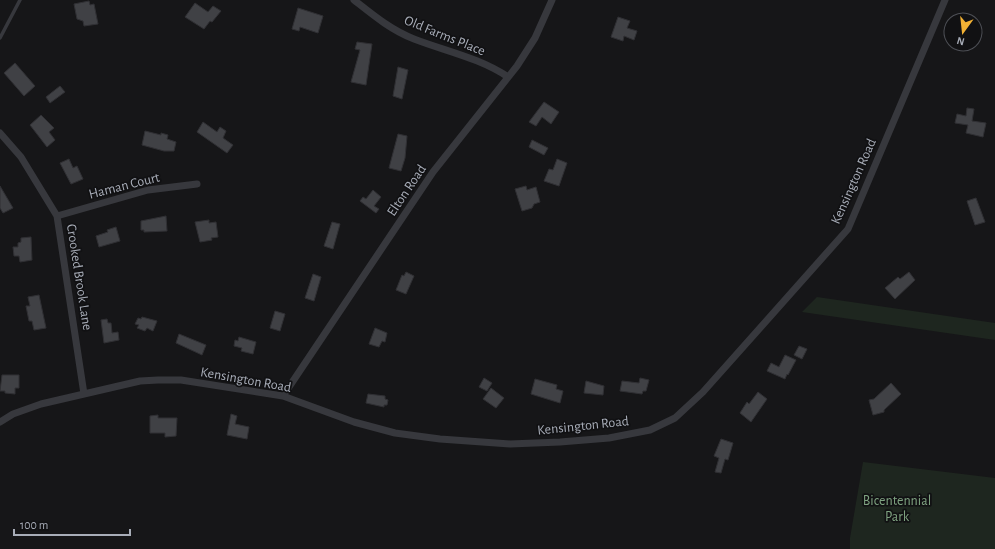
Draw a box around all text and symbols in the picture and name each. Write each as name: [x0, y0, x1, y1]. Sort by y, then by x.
north arrow: [943, 12, 983, 52]
street label: Old Farms Place: [402, 13, 487, 59]
text: N: [955, 35, 966, 47]
street label: Kensington Road: [829, 137, 879, 226]
street label: Elton Road: [385, 162, 429, 219]
street label: Haman Court: [87, 170, 162, 202]
street label: Crooked Brook Lane: [64, 223, 94, 331]
street label: Kensington Road: [199, 365, 292, 395]
street label: Kensington Road: [537, 414, 630, 438]
park label: Bicentennial Park: [863, 494, 931, 524]
scale bar: [14, 511, 130, 537]
text: 100 m: [20, 519, 48, 531]

